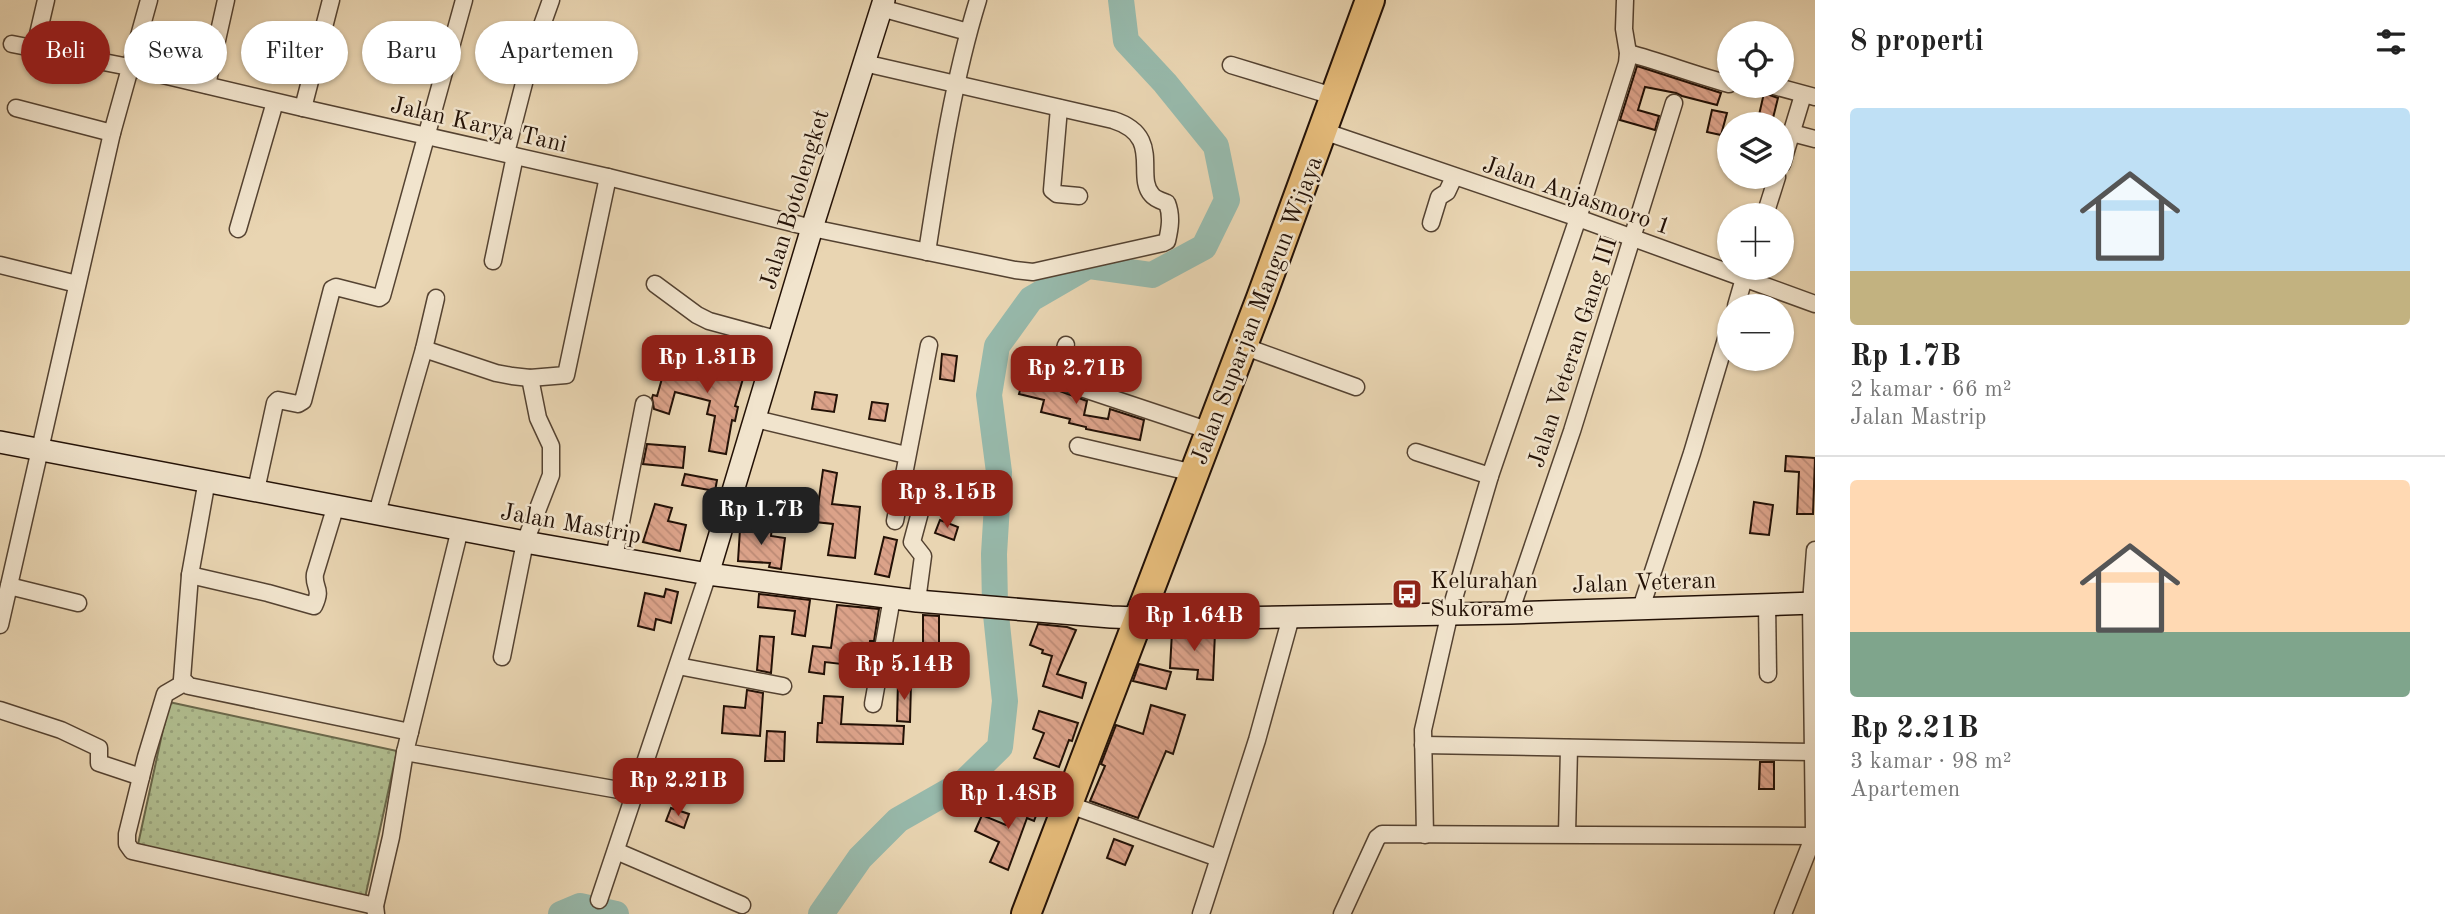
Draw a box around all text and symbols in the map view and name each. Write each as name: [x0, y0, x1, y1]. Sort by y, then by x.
chip: Beli: [21, 21, 110, 84]
chip: Sewa: [124, 21, 227, 84]
chip: Filter: [241, 21, 348, 84]
chip: Baru: [362, 21, 461, 84]
chip: Apartemen: [475, 21, 638, 84]
map controls: [1717, 21, 1794, 371]
button: locate: [1717, 21, 1794, 98]
icon: filters: [2372, 23, 2410, 61]
text: 8 properti: [1850, 27, 1984, 57]
street label: Jalan Karya Tani: [388, 94, 569, 158]
street label: Jalan Botolengket: [757, 107, 835, 292]
button: layers: [1717, 112, 1794, 189]
street label: Jalan Suparjan Mangun Wijaya: [1188, 153, 1328, 468]
street label: Jalan Anjasmoro 1: [1479, 153, 1674, 240]
icon: home: [2067, 153, 2193, 279]
button: +: [1717, 203, 1794, 280]
street label: Jalan Veteran Gang III: [1525, 234, 1623, 471]
button: −: [1717, 294, 1794, 371]
pin: Rp 1.31B: [635, 336, 779, 395]
text: Rp 1.7B: [1850, 342, 1961, 372]
text: Rp 1.31B: [658, 346, 756, 369]
pin: Rp 2.71B: [1004, 346, 1148, 406]
text: Rp 2.71B: [1027, 357, 1125, 380]
text: 2 kamar · 66 m²: [1850, 378, 2012, 401]
text: Jalan Mastrip: [1850, 406, 1986, 429]
pin: Rp 3.15B: [875, 470, 1019, 530]
text: Rp 3.15B: [898, 481, 996, 504]
pin: Rp 1.7B: [696, 488, 826, 547]
text: Rp 1.7B: [718, 498, 804, 521]
street label: Jalan Mastrip: [498, 501, 643, 549]
icon: home: [2067, 525, 2193, 651]
street label: Jalan Veteran: [1572, 569, 1717, 599]
place label: Kelurahan Sukorame: [1430, 570, 1538, 622]
bus stop icon: Kelurahan Sukorame: [1390, 577, 1424, 611]
pin: Rp 1.64B: [1122, 594, 1266, 653]
text: Rp 1.64B: [1145, 604, 1243, 627]
pin: Rp 5.14B: [832, 642, 976, 702]
text: Rp 5.14B: [855, 653, 953, 676]
text: Rp 2.21B: [1850, 714, 1979, 744]
text: 3 kamar · 98 m²: [1850, 750, 2012, 773]
pin: Rp 2.21B: [606, 758, 750, 818]
text: Rp 2.21B: [629, 769, 727, 792]
pin: Rp 1.48B: [936, 772, 1080, 831]
text: Apartemen: [1850, 778, 1960, 801]
text: Rp 1.48B: [959, 782, 1057, 805]

